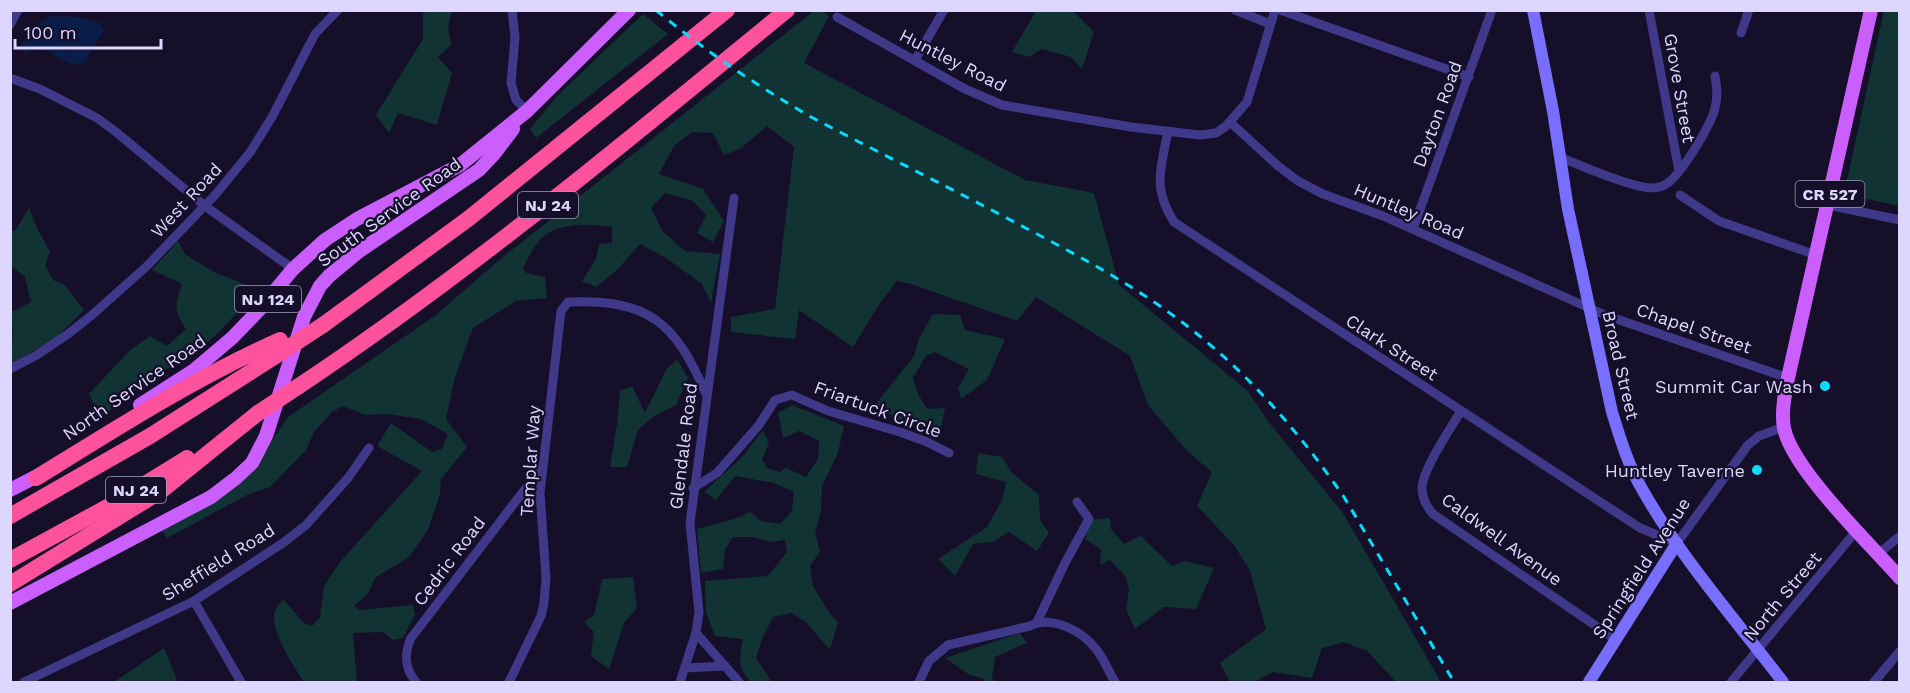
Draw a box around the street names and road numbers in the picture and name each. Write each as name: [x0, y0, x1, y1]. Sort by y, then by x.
street label: Huntley Road: [896, 24, 1010, 96]
street label: Grove Street: [1660, 32, 1700, 145]
street label: Dayton Road: [1408, 58, 1466, 170]
street label: South Service Road: [313, 153, 465, 271]
street label: West Road: [146, 158, 226, 242]
street label: Huntley Road: [1351, 178, 1467, 244]
road number: CR 527: [1796, 181, 1864, 207]
road number: NJ 24: [518, 192, 578, 218]
road number: NJ 124: [235, 286, 301, 312]
street label: Chapel Street: [1634, 298, 1755, 358]
street label: Broad Street: [1598, 308, 1644, 422]
street label: Clark Street: [1342, 309, 1442, 385]
street label: North Service Road: [59, 330, 209, 444]
street label: Friartuck Circle: [811, 376, 945, 442]
street label: Glendale Road: [665, 381, 701, 511]
street label: Templar Way: [516, 404, 544, 517]
road number: NJ 24: [106, 477, 166, 503]
street label: Caldwell Avenue: [1438, 488, 1566, 590]
street label: Springfield Avenue: [1588, 494, 1694, 642]
street label: Cedric Road: [409, 512, 489, 610]
street label: Sheffield Road: [158, 519, 278, 605]
street label: North Street: [1739, 547, 1826, 645]

